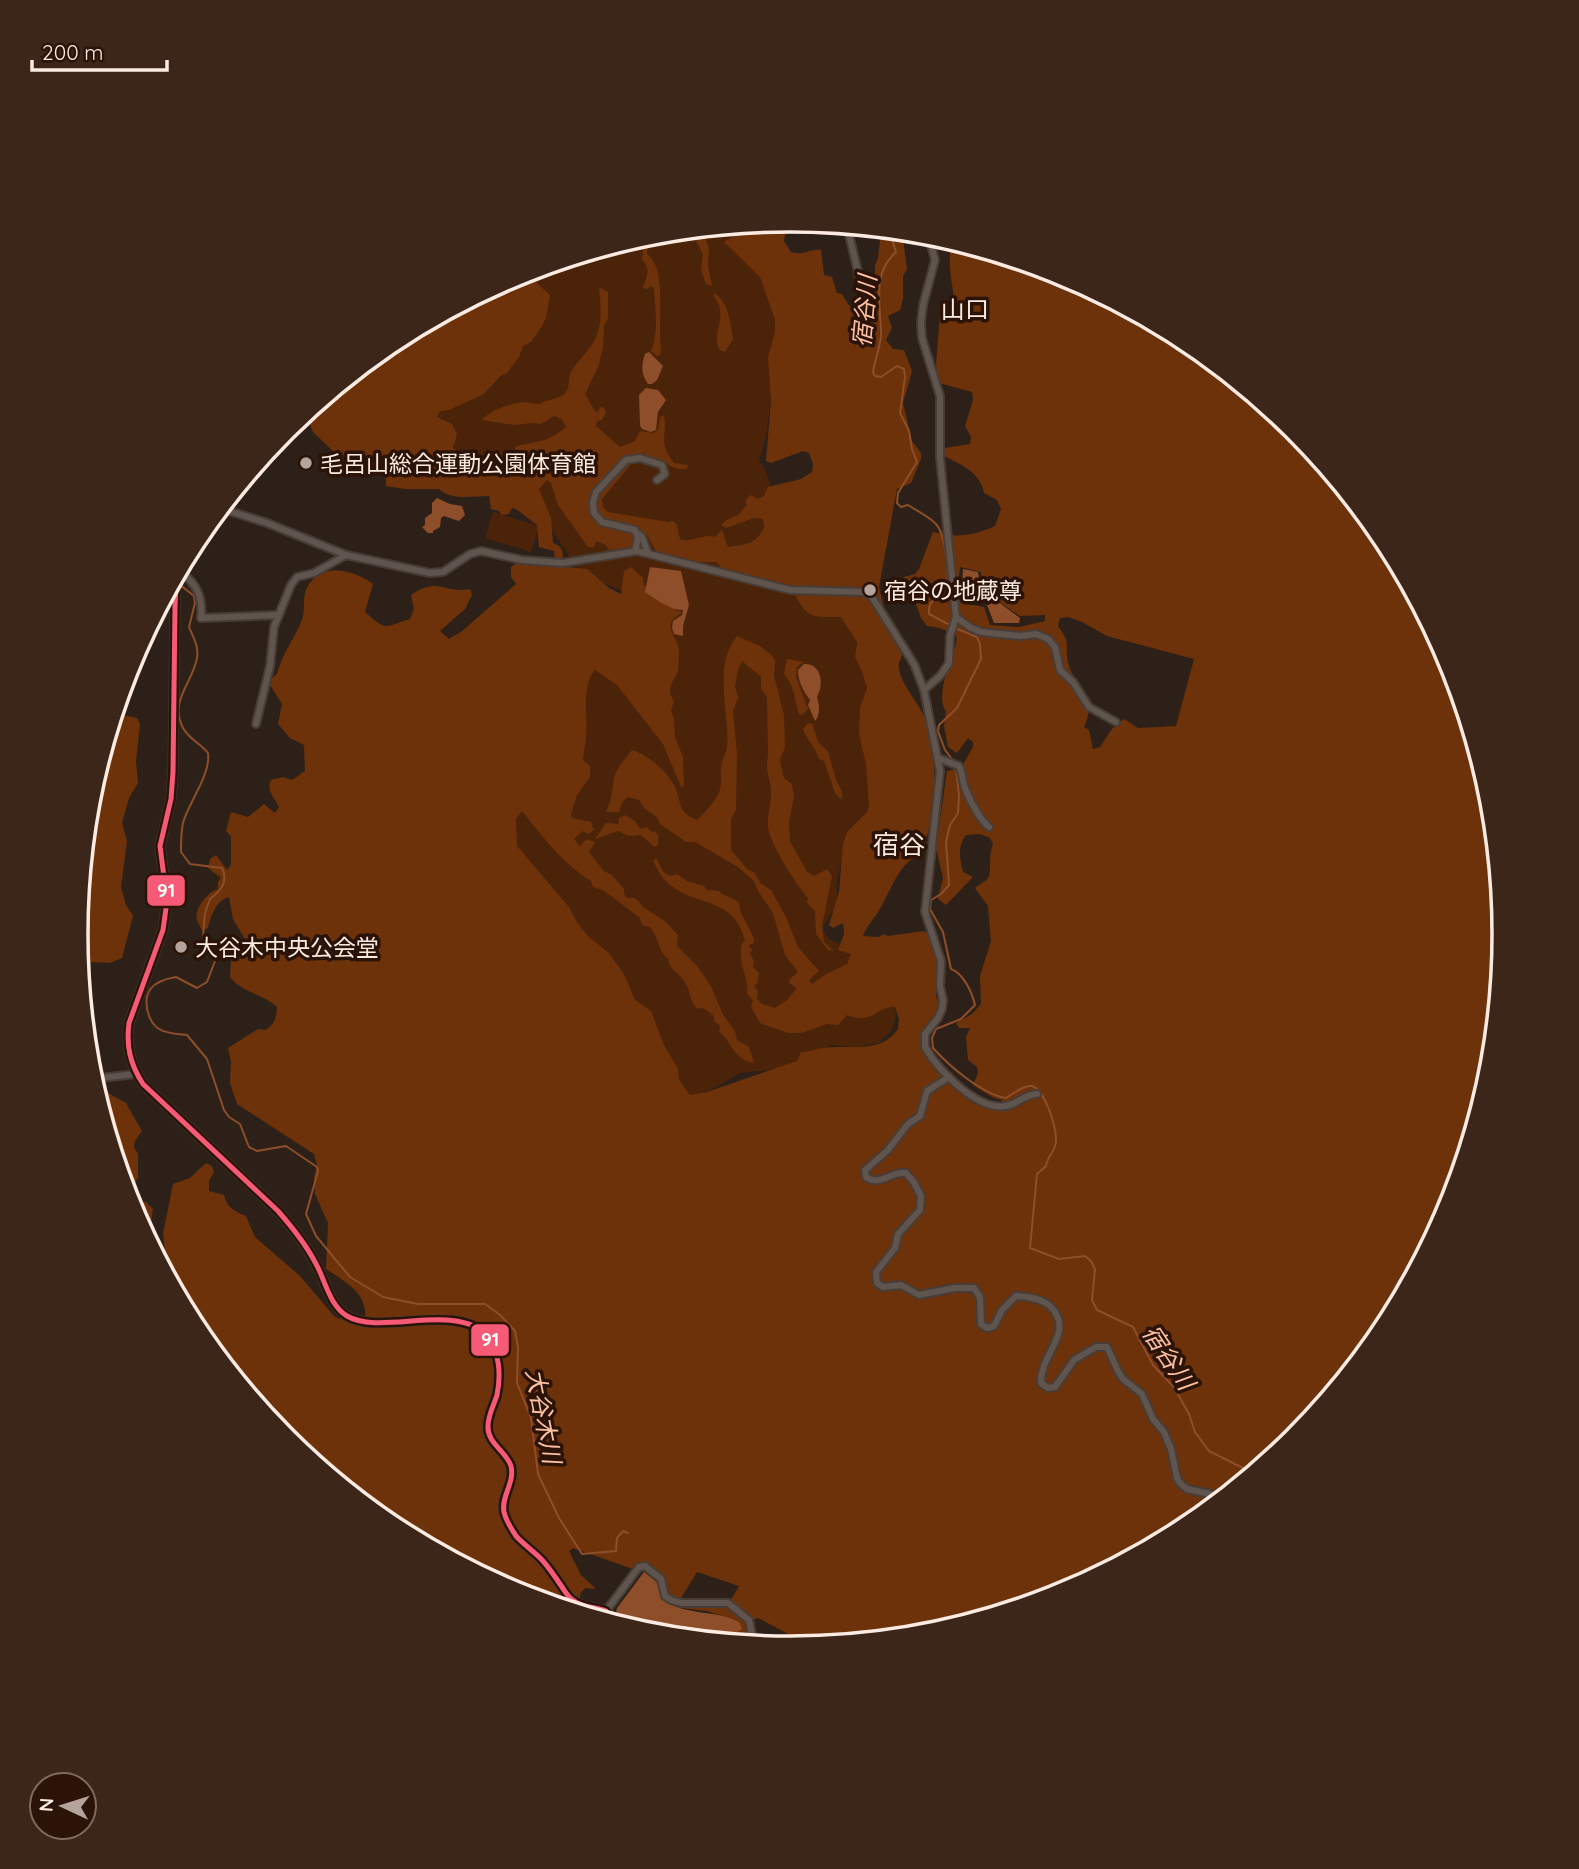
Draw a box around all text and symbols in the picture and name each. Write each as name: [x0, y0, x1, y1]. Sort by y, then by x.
scale bar: [32, 28, 166, 72]
text: 200 m: [42, 39, 104, 65]
water label: 宿谷川: [846, 271, 882, 348]
district label: 山口: [941, 294, 989, 324]
place label: 毛呂山総合運動公園体育館: [320, 449, 596, 478]
marker: 毛呂山総合運動公園体育館: [298, 455, 314, 471]
place label: 宿谷の地蔵尊: [884, 576, 1022, 605]
marker: 宿谷の地蔵尊: [862, 582, 878, 598]
district label: 宿谷: [873, 828, 925, 861]
line badge: 91: [146, 874, 186, 907]
text: 91: [157, 878, 175, 902]
place label: 大谷木中央公会堂: [195, 933, 379, 962]
marker: 大谷木中央公会堂: [173, 939, 189, 955]
water label: 宿谷川: [1136, 1319, 1203, 1398]
line badge: 91: [470, 1323, 510, 1357]
text: 91: [481, 1327, 499, 1351]
water label: 大谷木川: [520, 1366, 568, 1469]
north arrow: [28, 1771, 98, 1841]
text: N: [34, 1797, 58, 1813]

